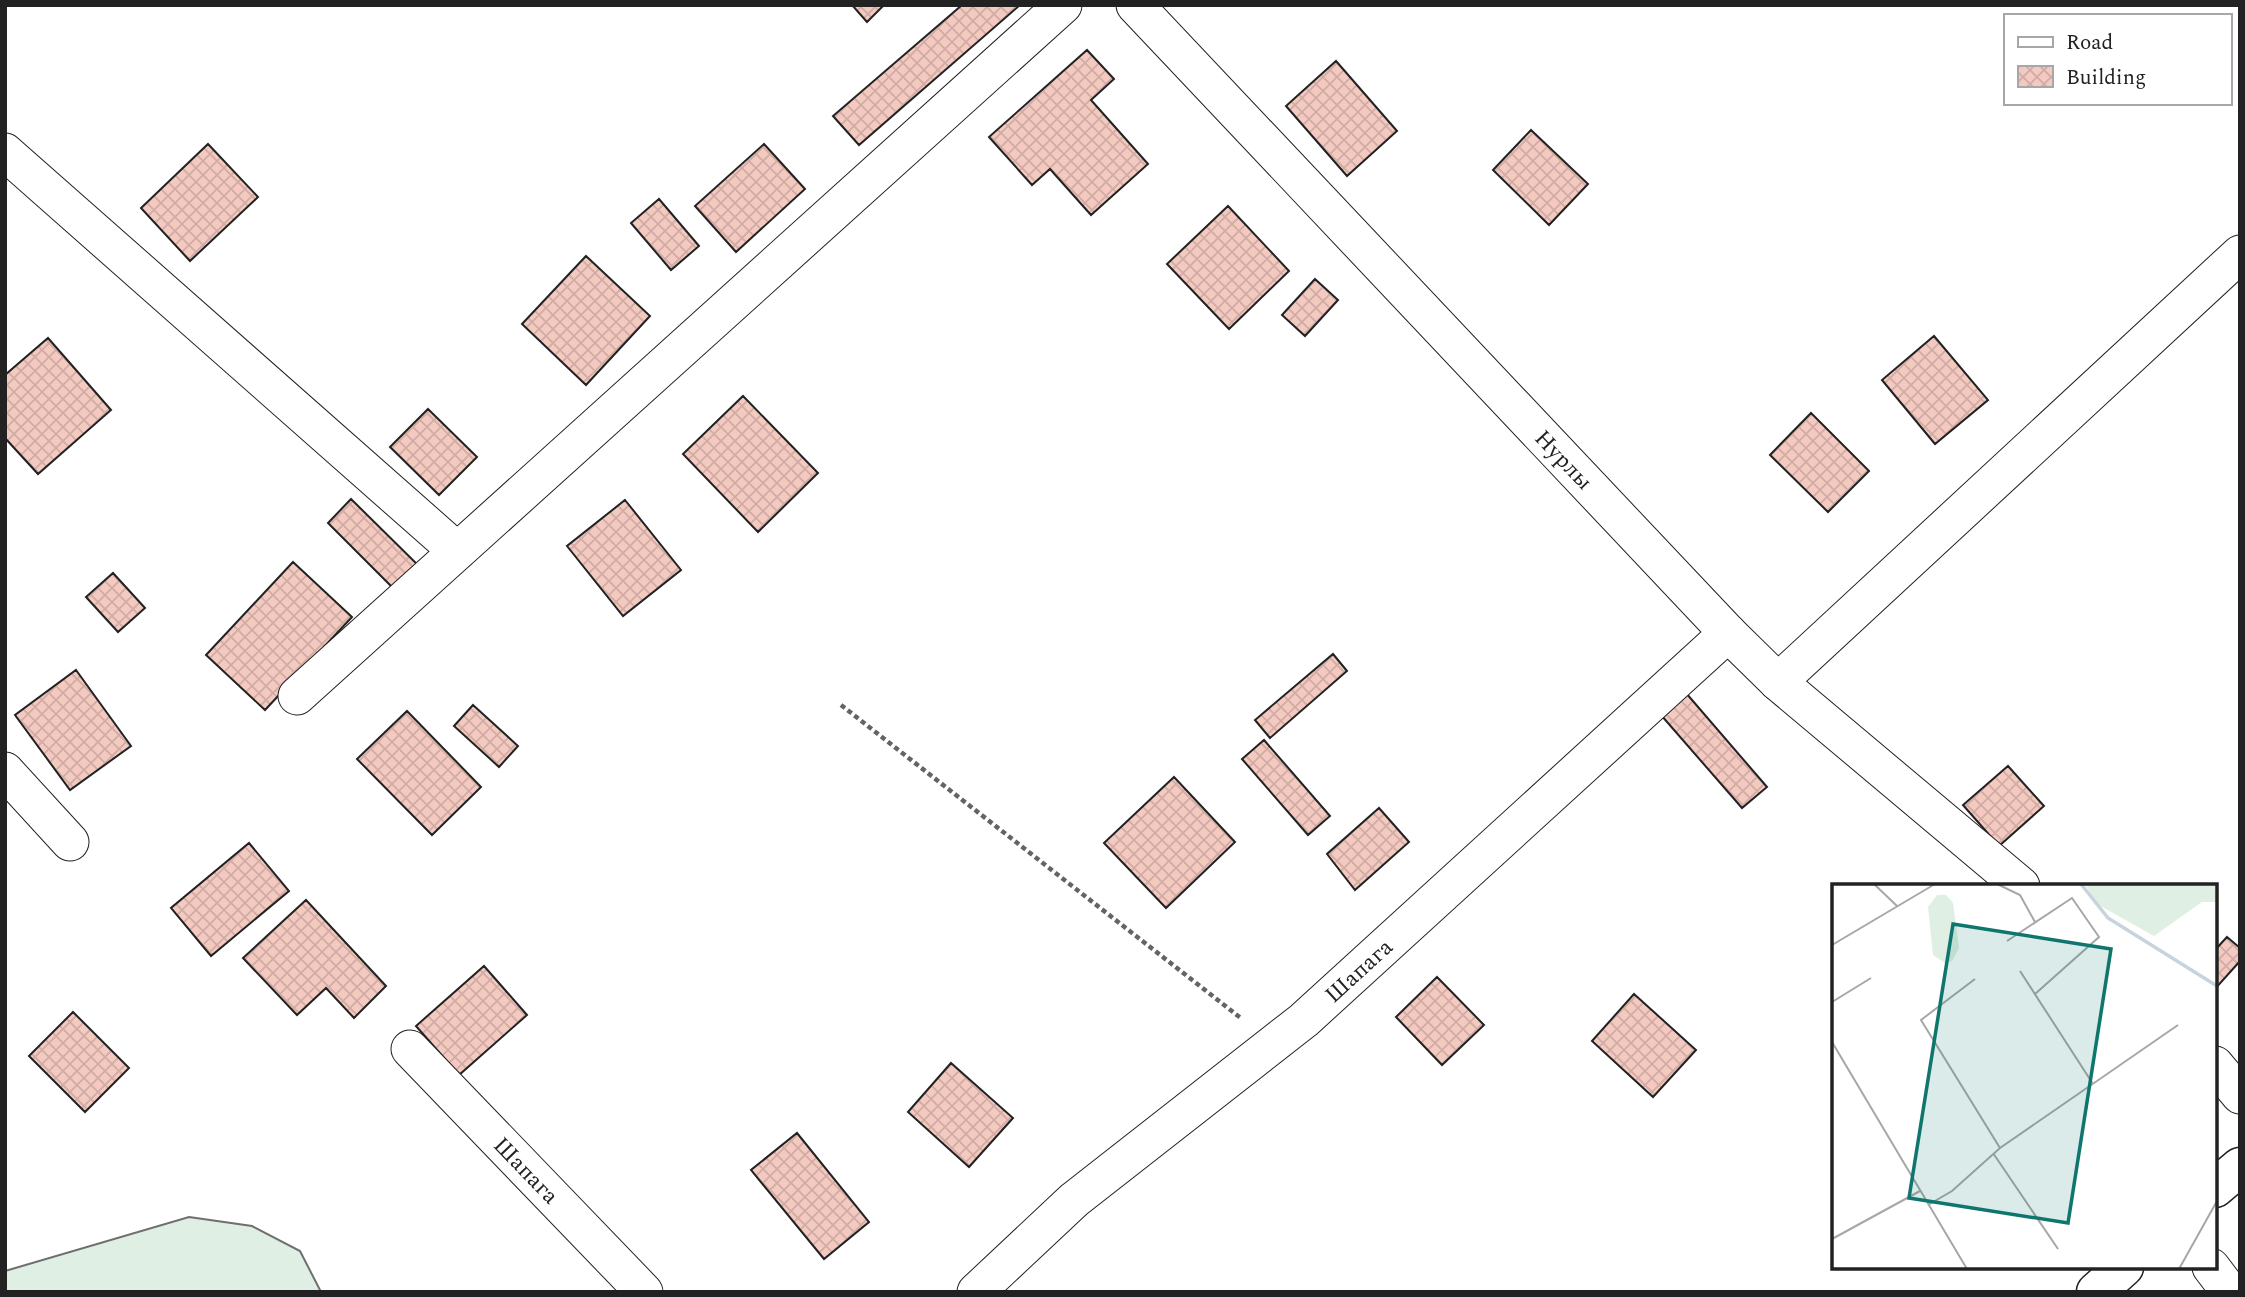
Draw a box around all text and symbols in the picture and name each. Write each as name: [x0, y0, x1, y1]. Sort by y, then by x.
legend: [2004, 14, 2231, 105]
text: Road: [2066, 27, 2113, 59]
text: Building: [2066, 62, 2146, 94]
street label: Нурлы: [1526, 422, 1600, 499]
inset map: [1832, 884, 2217, 1269]
street label: Шапага: [1317, 931, 1401, 1012]
street label: Шапага: [484, 1129, 566, 1213]

